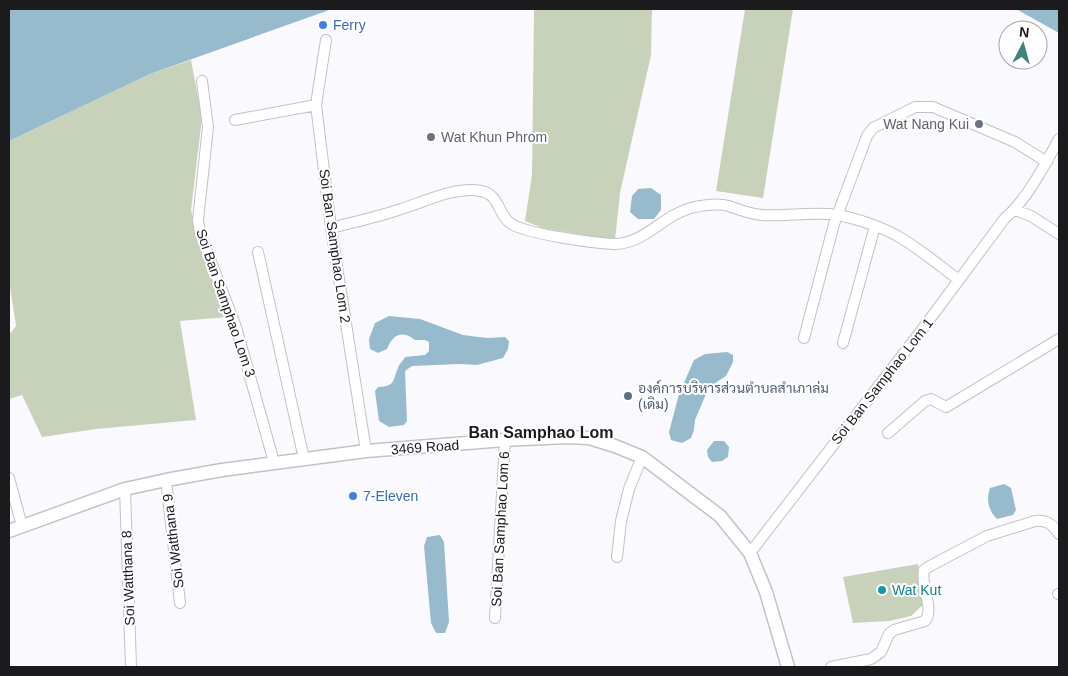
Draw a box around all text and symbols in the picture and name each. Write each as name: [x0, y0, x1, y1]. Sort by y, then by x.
place label: Ferry: [333, 17, 366, 33]
marker: Ferry: [317, 19, 329, 31]
north arrow: [998, 20, 1048, 70]
text: N: [1018, 24, 1030, 41]
place label: Wat Nang Kui: [883, 116, 969, 132]
marker: Wat Nang Kui: [973, 118, 985, 130]
place label: Wat Khun Phrom: [441, 129, 547, 145]
marker: Wat Khun Phrom: [425, 131, 437, 143]
street label: Soi Ban Samphao Lom 2: [316, 168, 354, 324]
street label: Soi Ban Samphao Lom 3: [193, 227, 259, 379]
street label: Soi Ban Samphao Lom 1: [828, 315, 936, 447]
place label: องค์การบริหารส่วนตำบลสำเภาล่ม (เดิม): [638, 379, 829, 412]
marker: องค์การบริหารส่วนตำบลสำเภาล่ม (เดิม): [622, 390, 634, 402]
district label: Ban Samphao Lom: [469, 424, 613, 441]
street label: 3469 Road: [390, 437, 460, 457]
street label: Soi Ban Samphao Lom 6: [488, 451, 512, 607]
place label: 7-Eleven: [363, 488, 418, 504]
marker: 7-Eleven: [347, 490, 359, 502]
street label: Soi Watthana 9: [159, 493, 187, 589]
street label: Soi Watthana 8: [118, 530, 138, 626]
place label: Wat Kut: [892, 582, 941, 598]
marker: Wat Kut: [876, 584, 888, 596]

